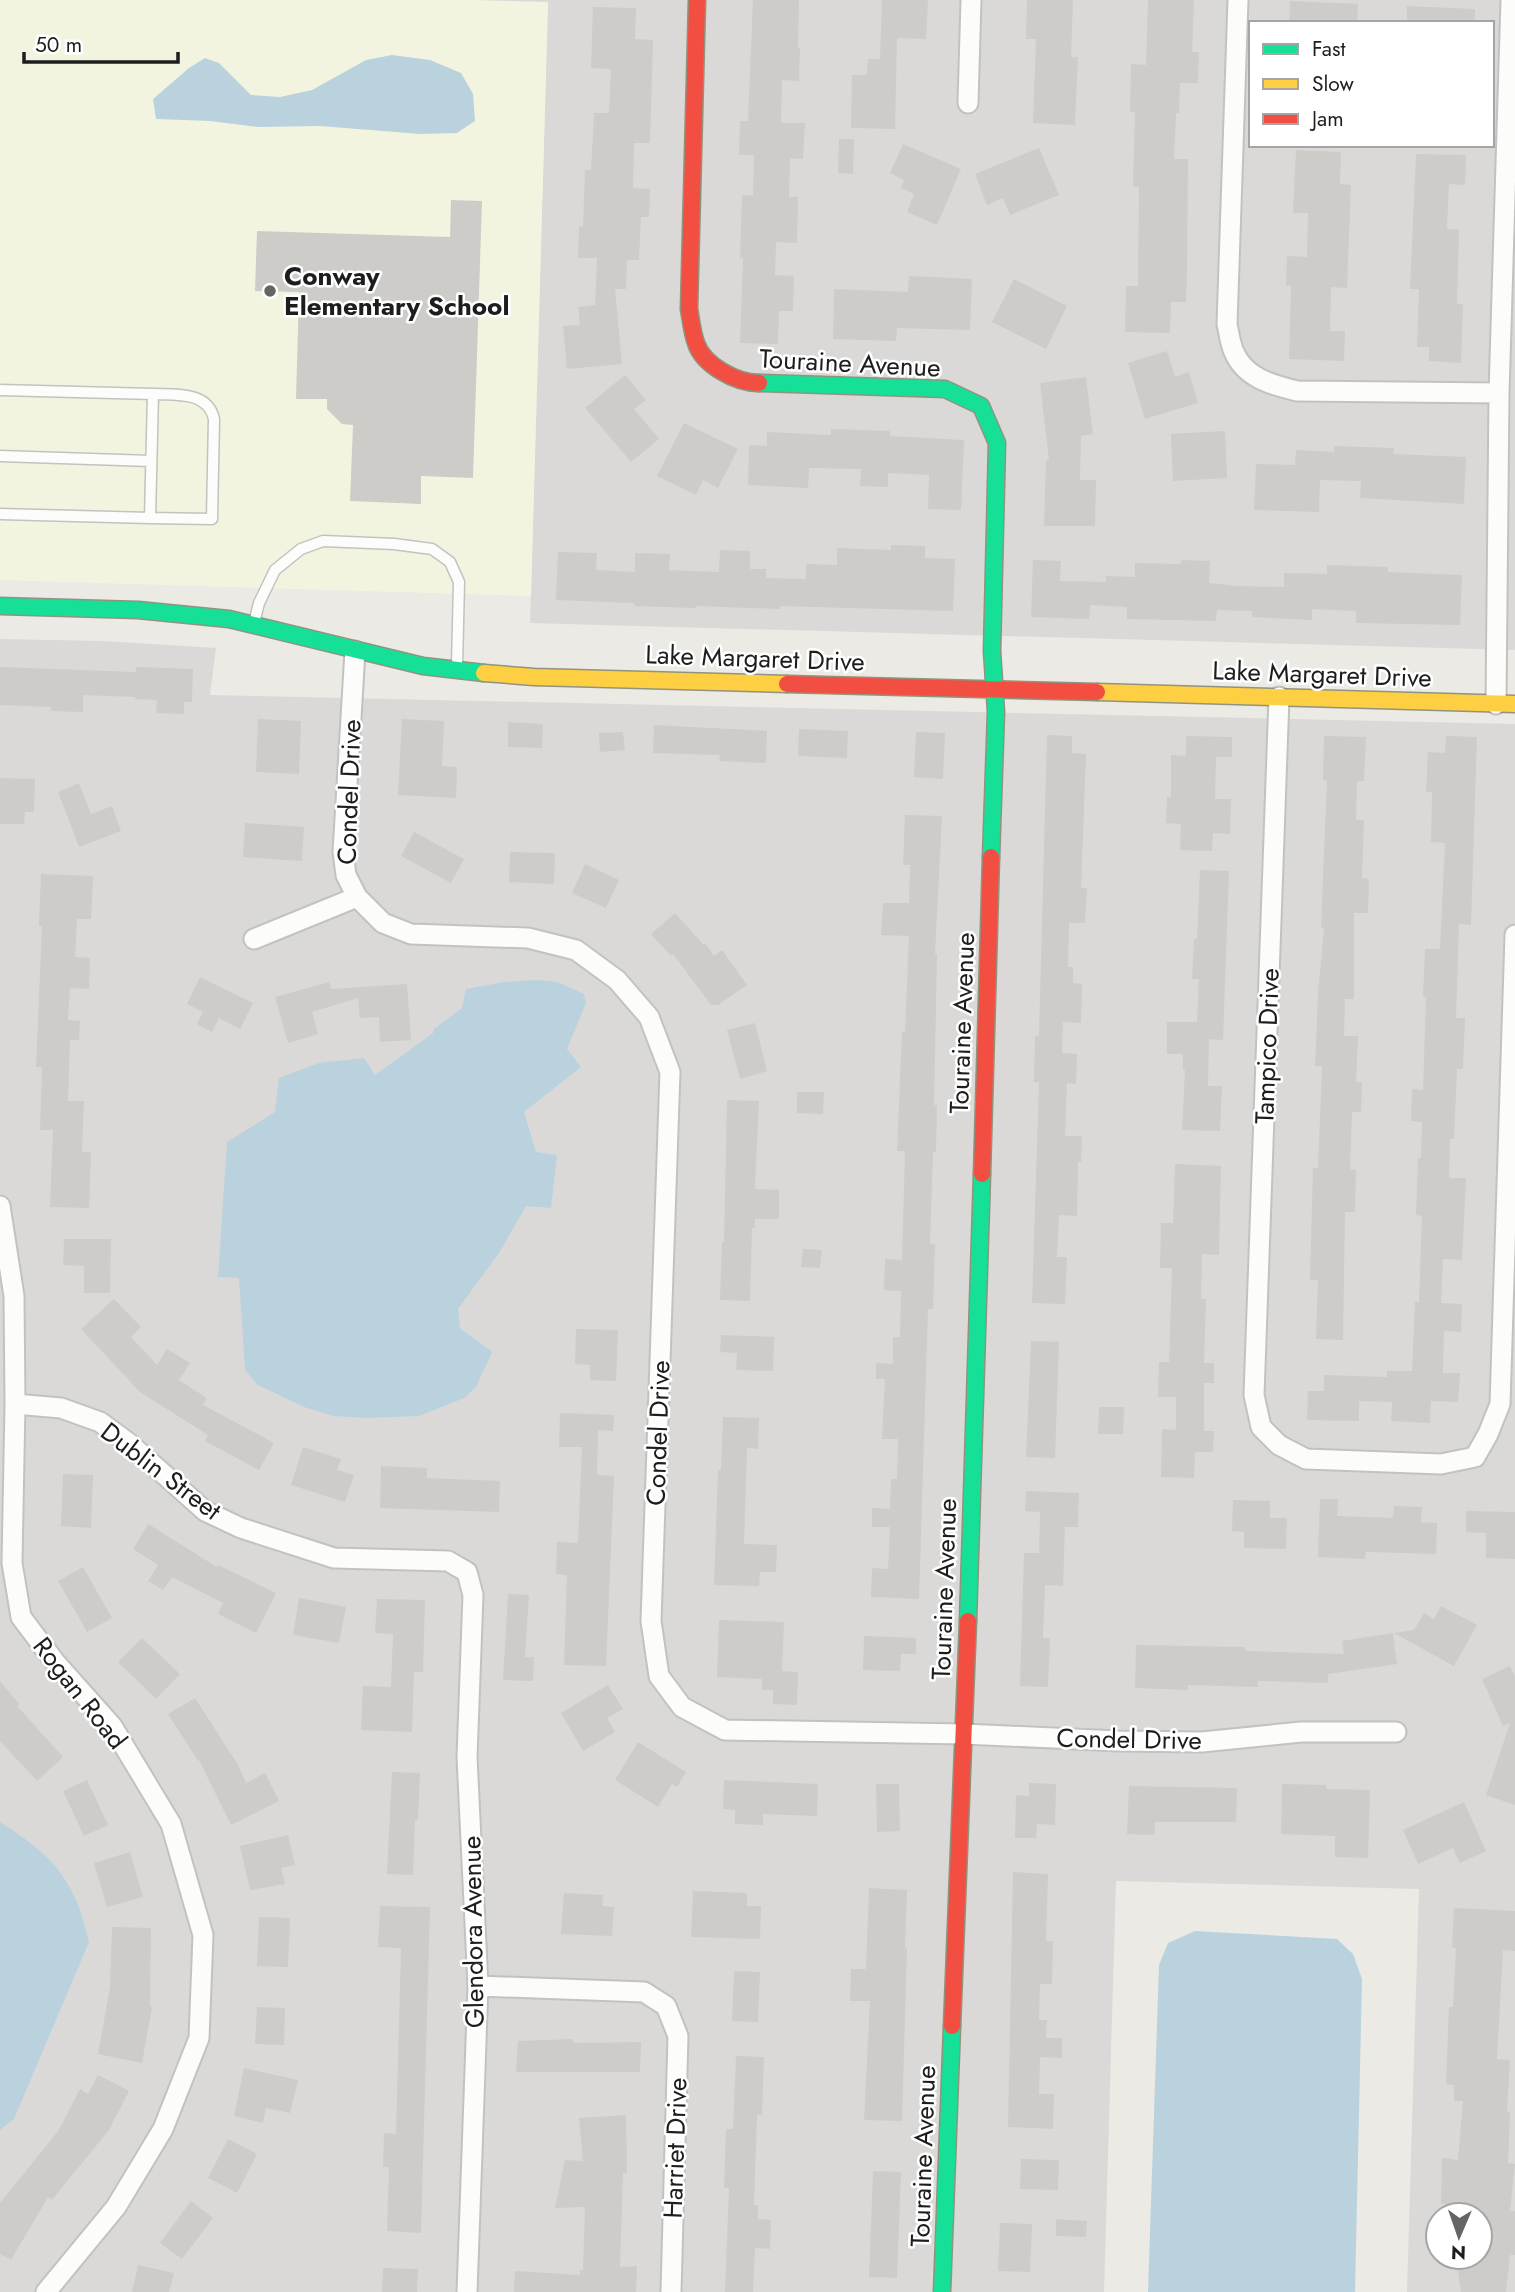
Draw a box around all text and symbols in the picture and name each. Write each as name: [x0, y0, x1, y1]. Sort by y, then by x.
scale bar: [24, 21, 178, 65]
legend: [1249, 21, 1494, 147]
text: 50 m: [35, 30, 82, 60]
text: Fast: [1312, 34, 1345, 64]
text: Slow: [1312, 69, 1354, 99]
text: Jam: [1309, 104, 1344, 134]
place label: Conway Elementary School: [284, 257, 509, 325]
marker: Conway Elementary School: [262, 283, 278, 299]
street label: Touraine Avenue: [758, 339, 942, 387]
street label: Lake Margaret Drive: [645, 635, 865, 681]
street label: Lake Margaret Drive: [1212, 651, 1432, 697]
street label: Condel Drive: [327, 719, 371, 865]
street label: Touraine Avenue: [940, 932, 984, 1114]
street label: Tampico Drive: [1245, 967, 1289, 1125]
street label: Condel Drive: [636, 1360, 680, 1506]
street label: Dublin Street: [93, 1413, 230, 1529]
street label: Touraine Avenue: [922, 1498, 966, 1680]
street label: Rogan Road: [24, 1629, 136, 1757]
street label: Condel Drive: [1056, 1719, 1202, 1759]
street label: Glendora Avenue: [452, 1835, 494, 2029]
street label: Touraine Avenue: [901, 2065, 945, 2247]
street label: Harriet Drive: [654, 2077, 696, 2219]
north arrow: [1424, 2201, 1494, 2271]
text: N: [1450, 2239, 1466, 2266]

